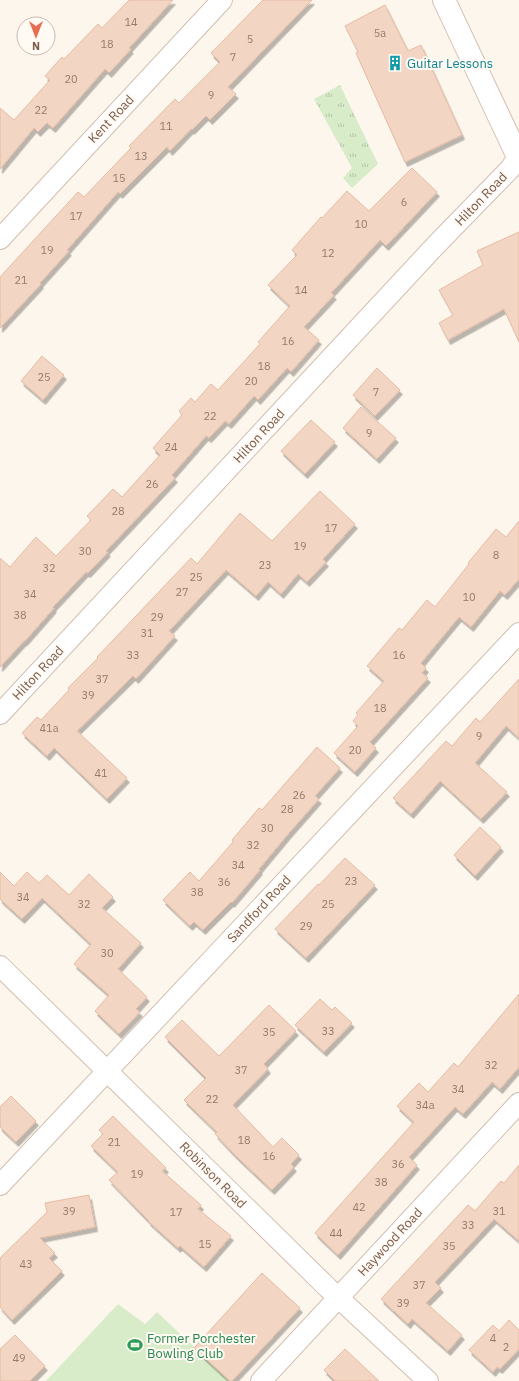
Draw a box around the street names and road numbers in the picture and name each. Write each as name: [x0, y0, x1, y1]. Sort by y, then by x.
street label: Kent Road: [84, 91, 138, 147]
street label: Hilton Road: [451, 169, 511, 229]
street label: Hilton Road: [230, 405, 288, 467]
street label: Hilton Road: [9, 642, 67, 704]
street label: Sandford Road: [223, 872, 295, 946]
street label: Robinson Road: [176, 1138, 250, 1212]
street label: Haywood Road: [354, 1204, 426, 1280]

